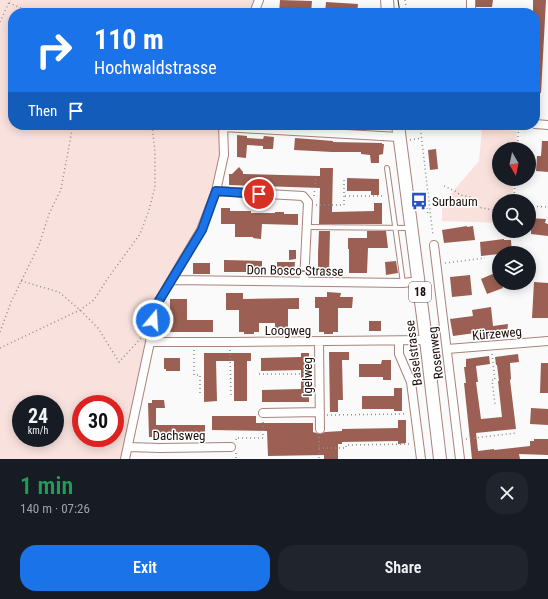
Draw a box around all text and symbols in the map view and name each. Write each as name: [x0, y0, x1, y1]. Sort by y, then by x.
text: 110 m: [94, 23, 164, 56]
icon: right: [28, 24, 80, 76]
text: Hochwaldstrasse: [94, 57, 217, 78]
icon: arrive: [65, 100, 87, 122]
text: Then: [28, 102, 57, 120]
north arrow: [492, 142, 536, 186]
map controls: [492, 142, 536, 290]
pin: [242, 177, 276, 211]
icon: arrive: [248, 183, 270, 205]
bus stop icon: Surbaum: [409, 191, 429, 211]
place label: Surbaum: [432, 194, 478, 209]
button: search: [492, 194, 536, 238]
button: layers: [492, 246, 536, 290]
street label: Don Bosco-Strasse: [246, 262, 344, 279]
road number: 18: [409, 282, 431, 302]
position arrow: [132, 299, 174, 341]
street label: Baselstrasse: [402, 319, 425, 387]
street label: Loogweg: [265, 323, 311, 338]
street label: Kürzeweg: [472, 324, 523, 343]
street label: Rosenweg: [425, 326, 446, 380]
street label: Igelweg: [300, 357, 315, 397]
speed limit sign: 30: [72, 395, 124, 447]
text: 24: [28, 404, 48, 428]
text: km/h: [28, 425, 48, 436]
street label: Dachsweg: [153, 428, 205, 443]
text: 1 min: [20, 472, 73, 500]
button: close: [486, 472, 528, 514]
text: 140 m · 07:26: [20, 501, 90, 516]
button: Exit: [20, 545, 270, 591]
button: Share: [278, 545, 528, 591]

